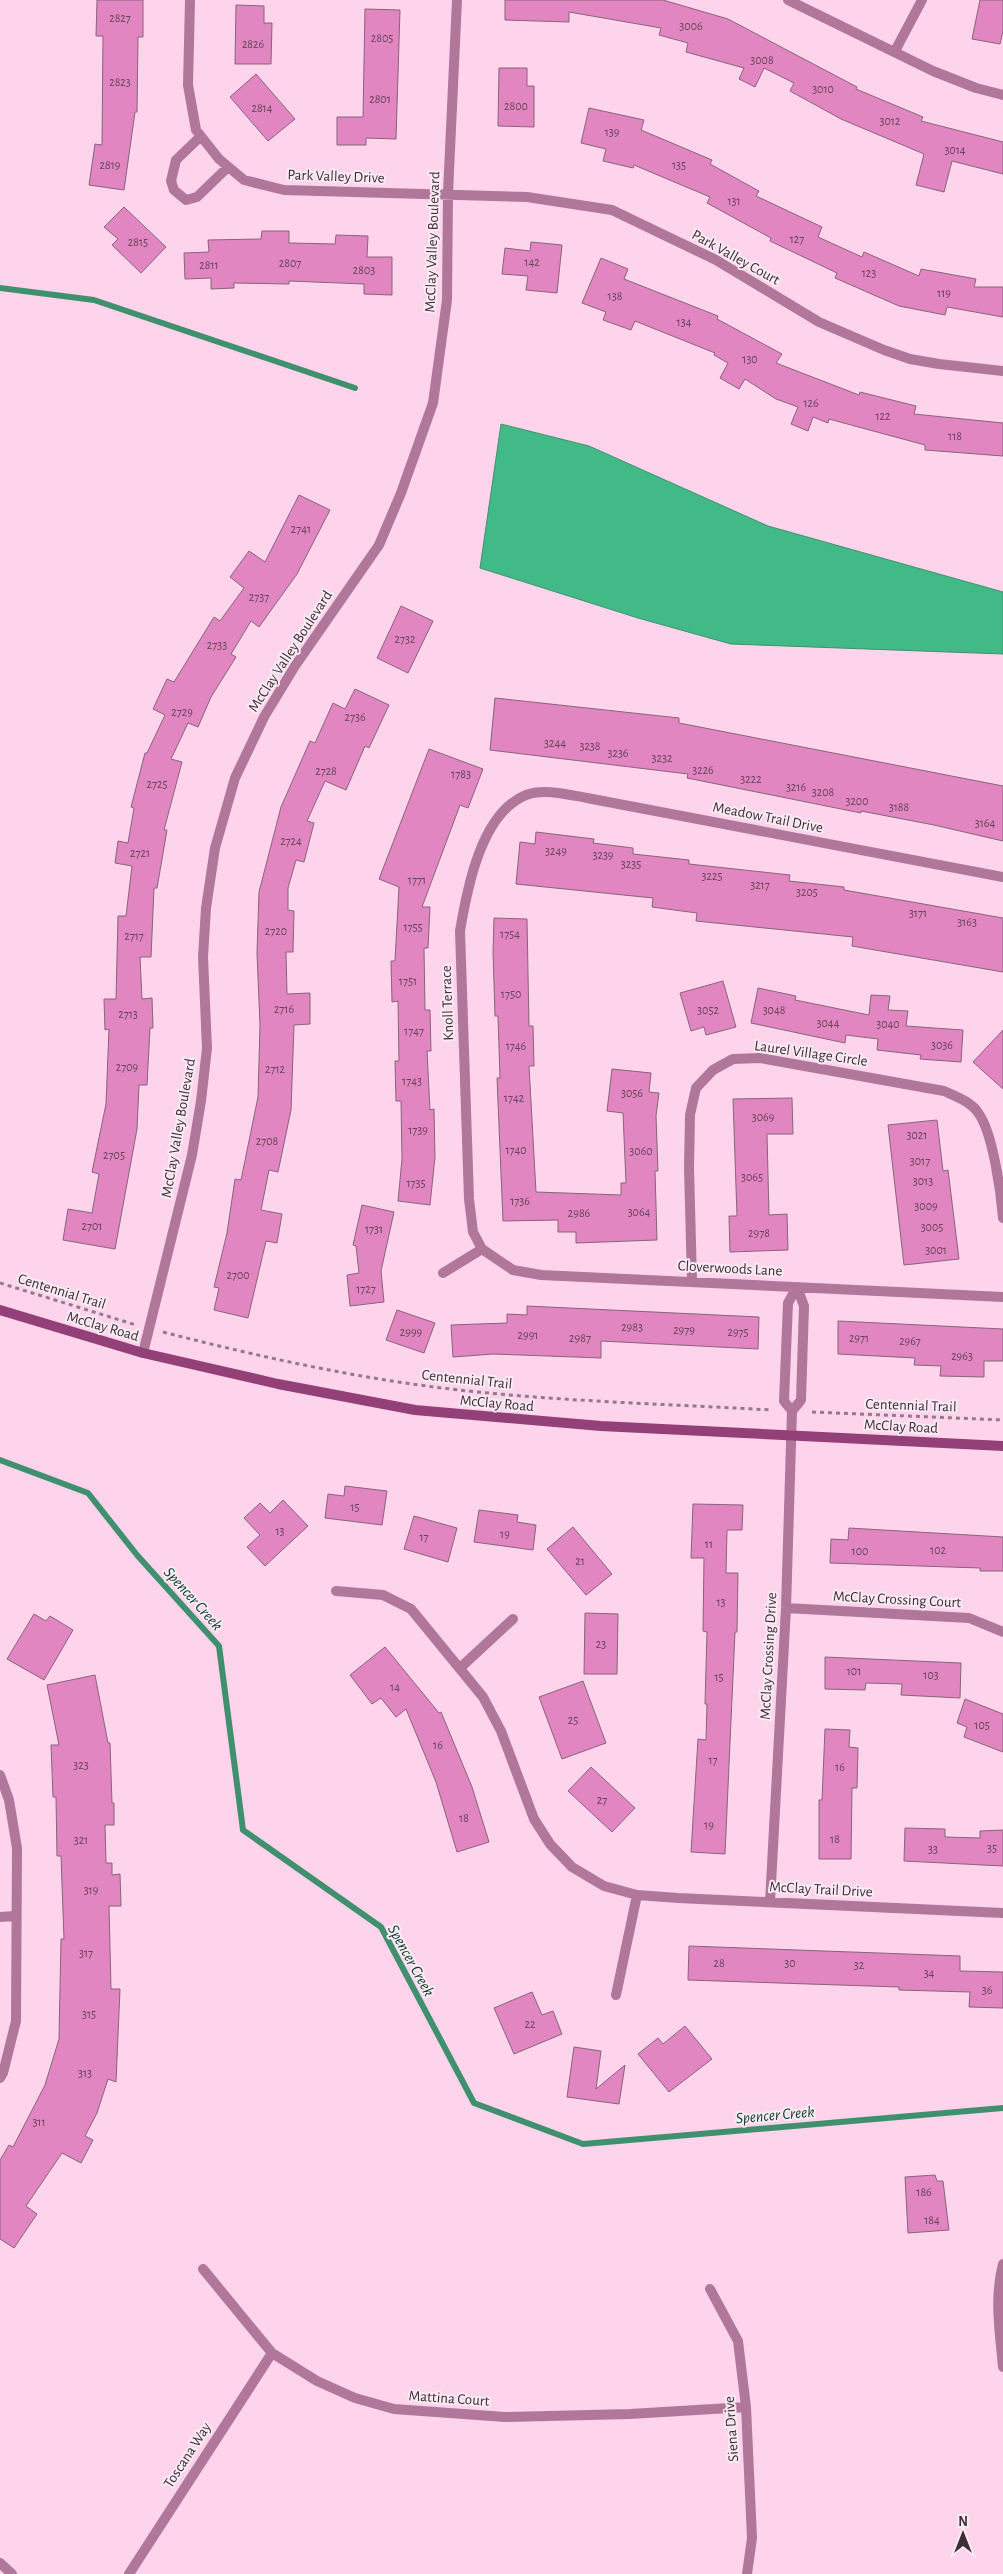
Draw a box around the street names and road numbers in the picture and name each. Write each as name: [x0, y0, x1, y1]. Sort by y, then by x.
street label: Park Valley Drive: [287, 167, 385, 186]
street label: McClay Valley Boulevard: [423, 171, 442, 313]
street label: Park Valley Court: [689, 227, 782, 288]
street label: McClay Valley Boulevard: [246, 588, 335, 715]
street label: Meadow Trail Drive: [712, 799, 824, 836]
street label: Knoll Terrace: [439, 965, 456, 1041]
street label: Laurel Village Circle: [753, 1038, 869, 1069]
street label: McClay Valley Boulevard: [159, 1057, 198, 1199]
street label: Cloverwoods Lane: [677, 1258, 783, 1279]
street label: Centennial Trail: [16, 1271, 108, 1312]
street label: McClay Road: [65, 1309, 141, 1344]
street label: Centennial Trail: [421, 1367, 513, 1392]
street label: McClay Road: [459, 1393, 535, 1414]
street label: Centennial Trail: [865, 1396, 957, 1415]
street label: McClay Road: [863, 1417, 939, 1436]
street label: McClay Crossing Court: [832, 1589, 962, 1610]
street label: McClay Crossing Drive: [758, 1592, 779, 1720]
street label: McClay Trail Drive: [769, 1879, 873, 1900]
street label: Mattina Court: [408, 2388, 490, 2409]
street label: Siena Drive: [722, 2395, 741, 2462]
street label: Toscana Way: [161, 2419, 214, 2491]

